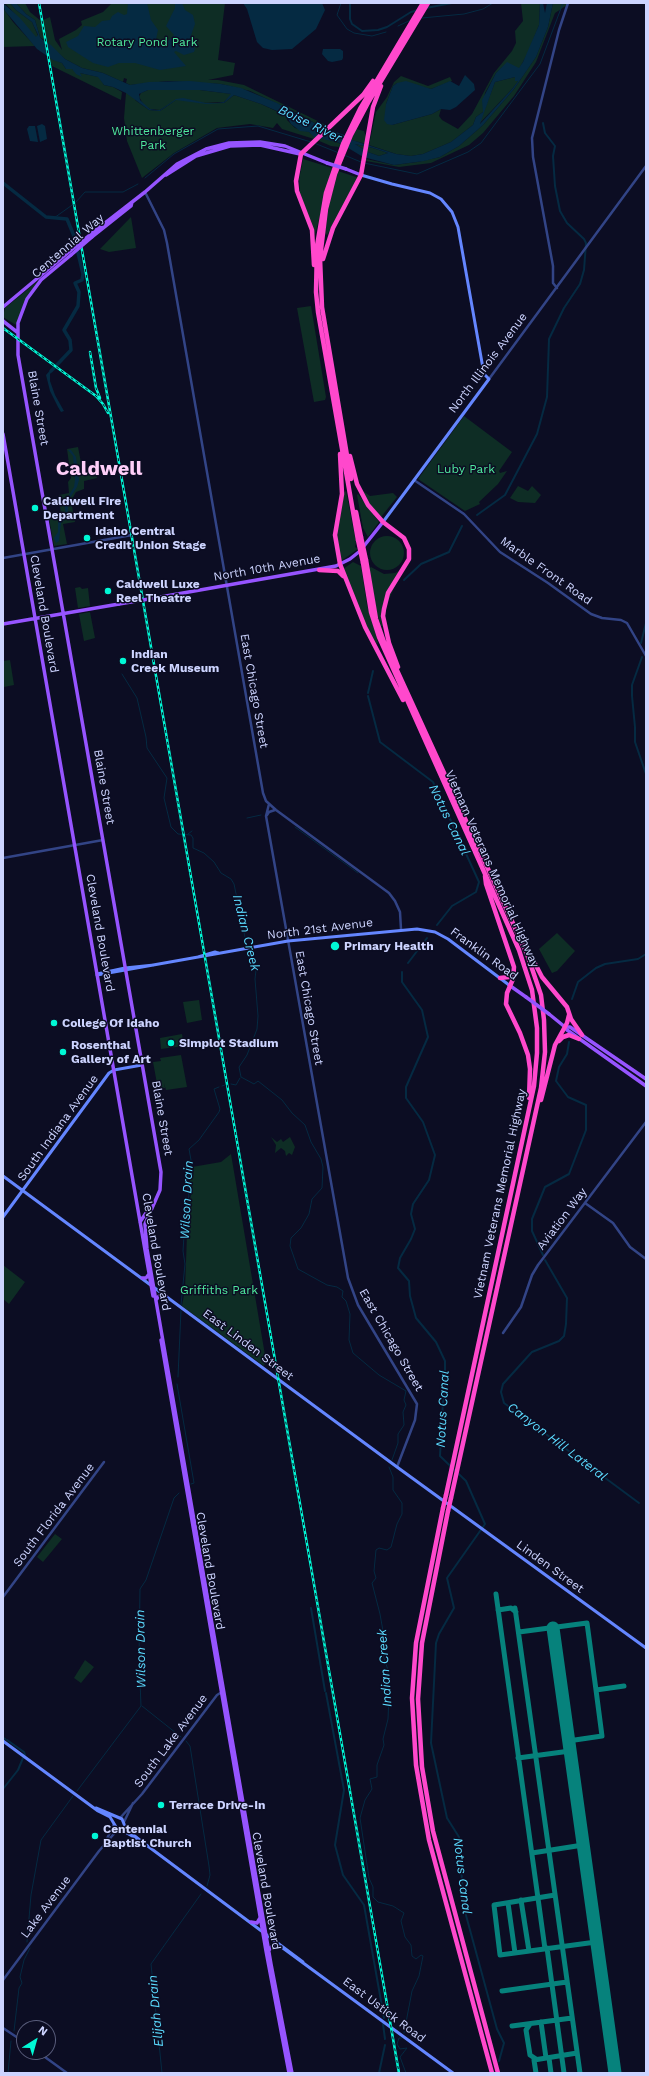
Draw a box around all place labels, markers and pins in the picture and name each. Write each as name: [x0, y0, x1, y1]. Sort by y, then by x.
place label: Caldwell Fire Department: [43, 494, 121, 522]
marker: Caldwell Fire Department: [30, 503, 40, 513]
place label: Idaho Central Credit Union Stage: [95, 524, 206, 552]
marker: Idaho Central Credit Union Stage: [82, 533, 92, 543]
place label: Caldwell Luxe Reel Theatre: [116, 577, 200, 605]
marker: Caldwell Luxe Reel Theatre: [103, 586, 113, 596]
place label: Indian Creek Museum: [131, 647, 219, 675]
marker: Indian Creek Museum: [118, 656, 128, 666]
place label: Primary Health: [344, 939, 434, 953]
marker: Primary Health: [329, 940, 341, 952]
place label: College Of Idaho: [62, 1016, 159, 1030]
marker: College Of Idaho: [49, 1018, 59, 1028]
place label: Simplot Stadium: [179, 1036, 278, 1050]
place label: Rosenthal Gallery of Art: [71, 1038, 151, 1066]
marker: Simplot Stadium: [166, 1038, 176, 1048]
marker: Rosenthal Gallery of Art: [58, 1047, 68, 1057]
place label: Terrace Drive-In: [169, 1798, 265, 1812]
marker: Terrace Drive-In: [156, 1800, 166, 1810]
place label: Centennial Baptist Church: [103, 1822, 192, 1850]
marker: Centennial Baptist Church: [90, 1831, 100, 1841]

